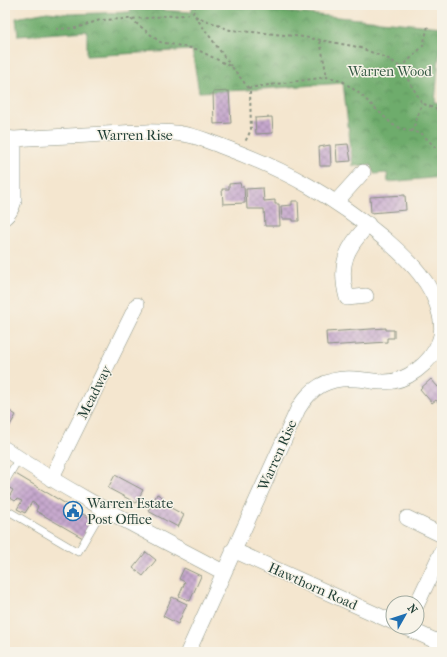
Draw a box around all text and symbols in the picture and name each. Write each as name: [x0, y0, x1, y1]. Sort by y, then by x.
park label: Warren Wood: [347, 63, 432, 80]
street label: Warren Rise: [96, 127, 173, 144]
street label: Meadway: [74, 362, 115, 422]
street label: Warren Rise: [254, 417, 301, 494]
place label: Warren Estate Post Office: [86, 495, 173, 528]
public building icon: Warren Estate Post Office: [62, 500, 84, 522]
street label: Hawthorn Road: [266, 559, 360, 614]
north arrow: [385, 595, 425, 635]
text: N: [405, 602, 420, 617]

